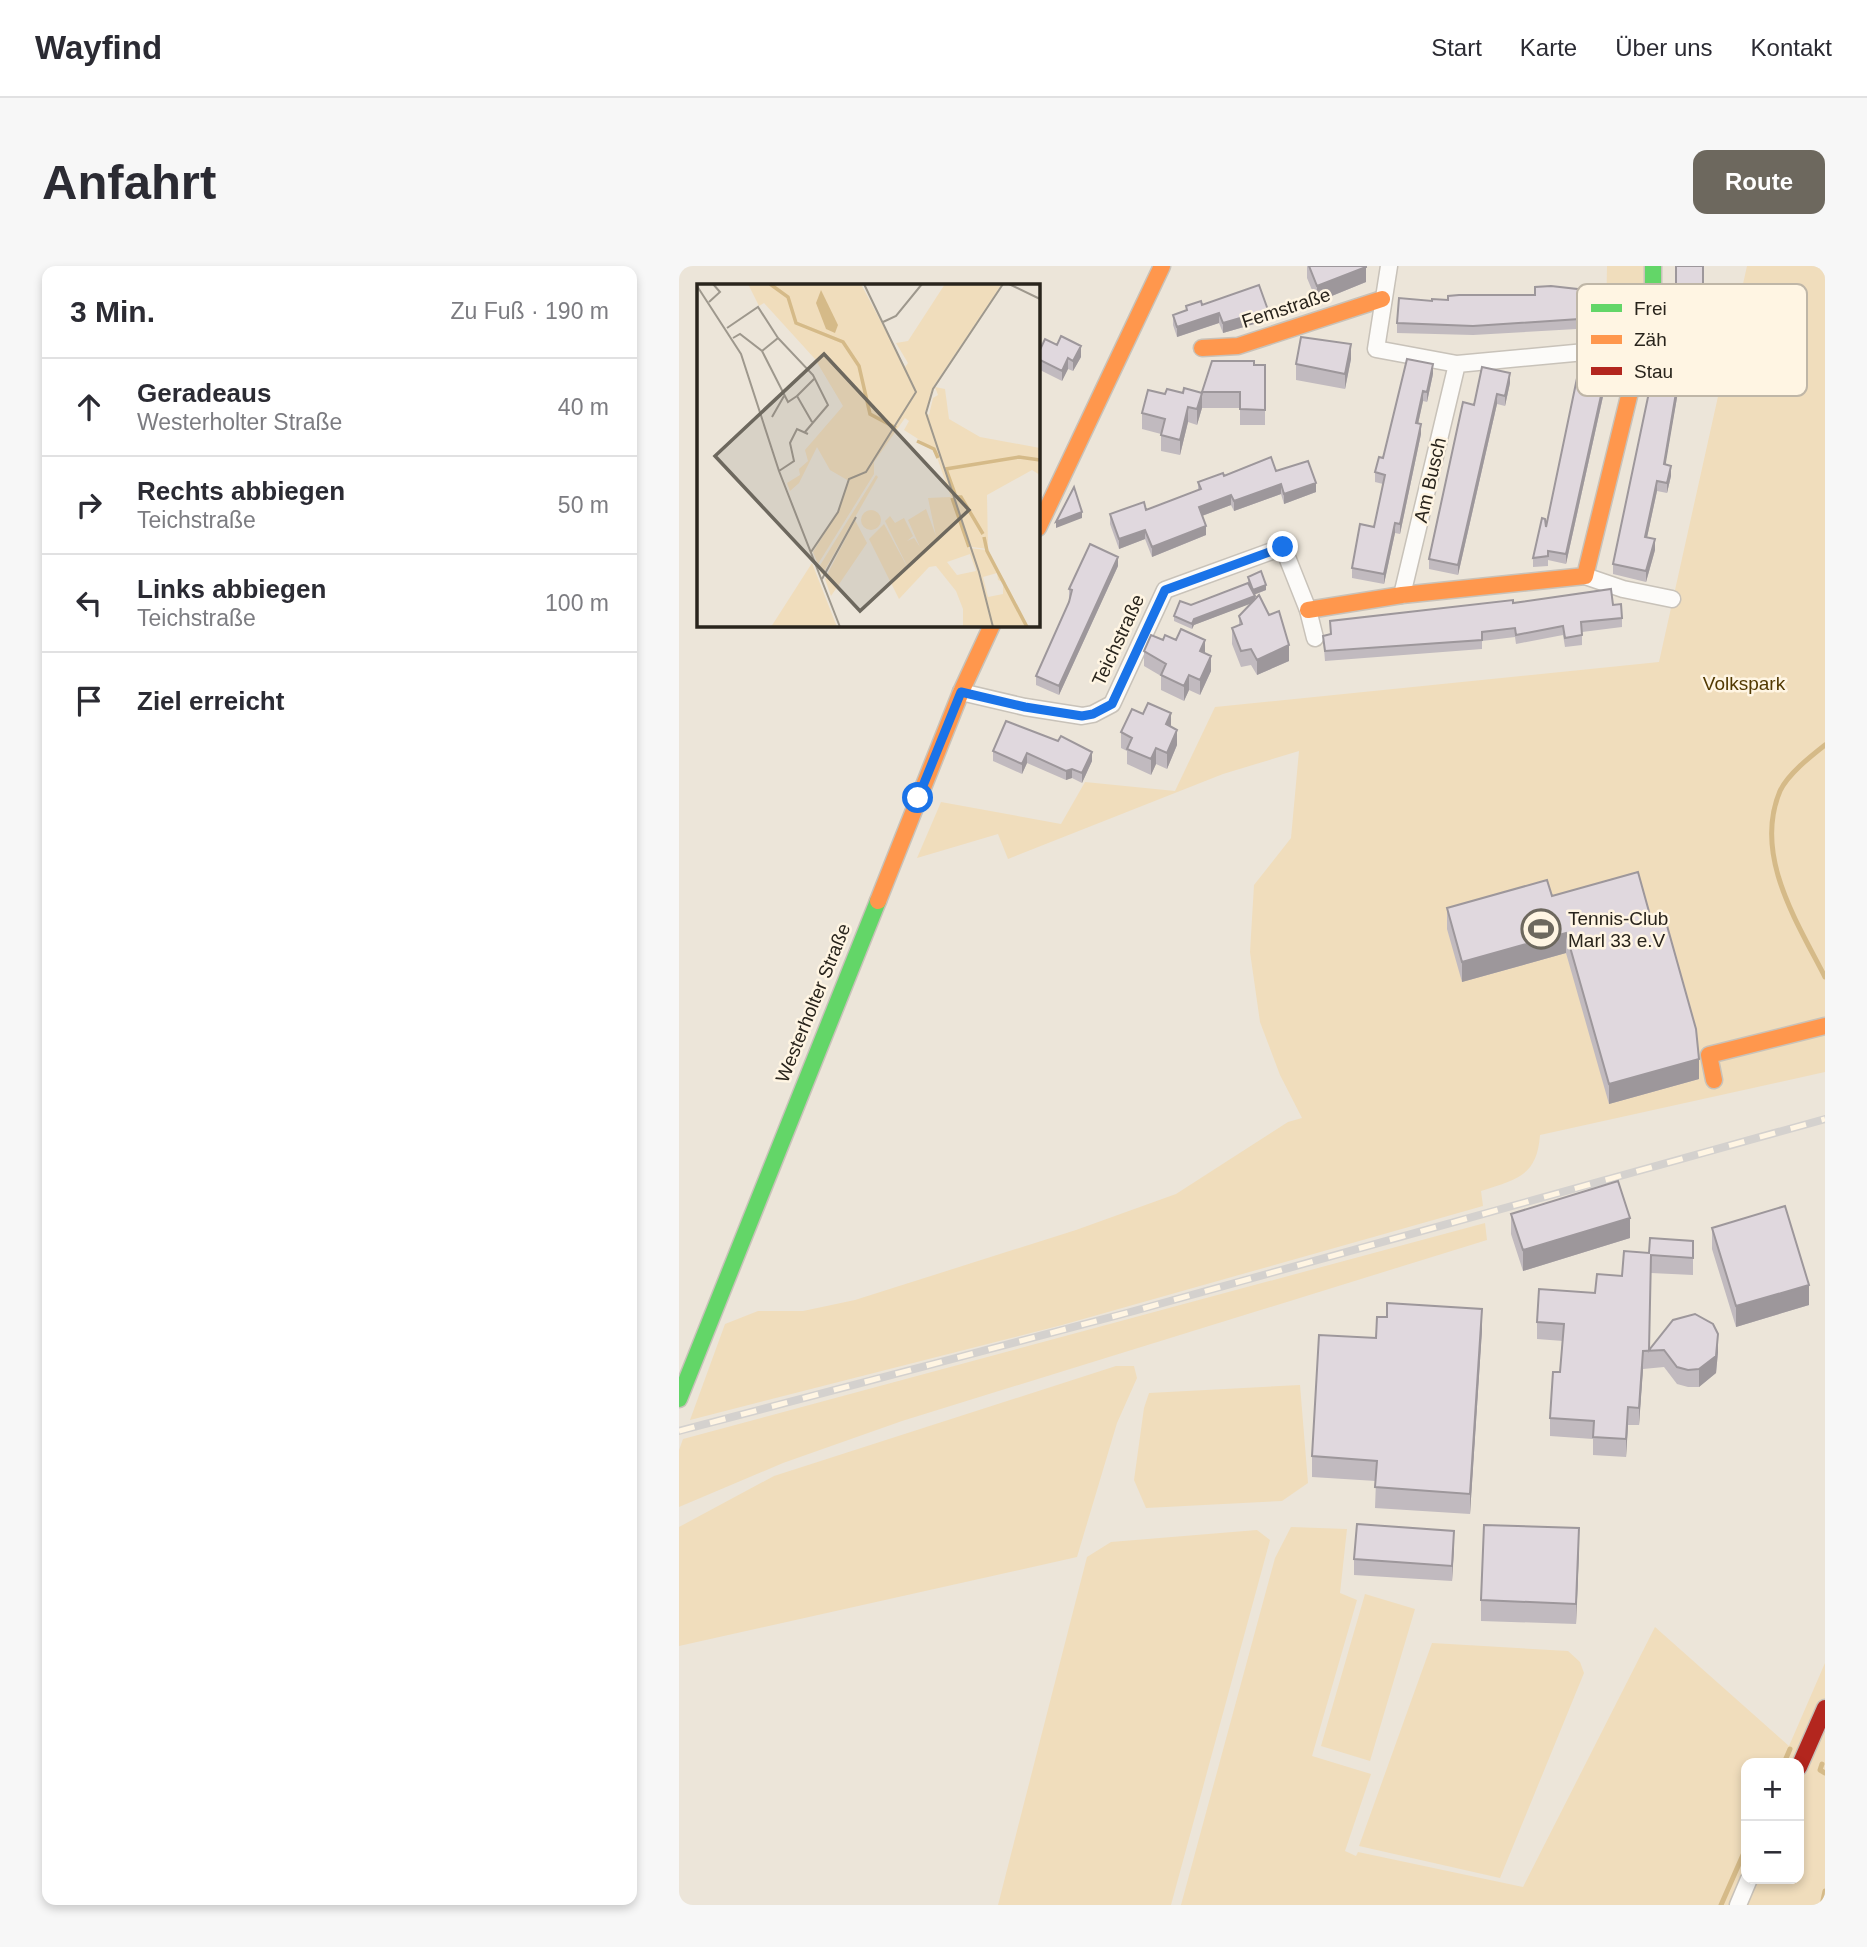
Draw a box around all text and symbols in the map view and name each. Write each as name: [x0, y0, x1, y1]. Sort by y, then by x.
text: Wayfind: [35, 29, 162, 66]
text: Start: [1431, 34, 1482, 61]
text: Karte: [1520, 34, 1577, 61]
text: Über uns: [1615, 34, 1713, 61]
text: Kontakt: [1751, 34, 1832, 61]
button: Route: [1693, 150, 1825, 214]
text: Anfahrt: [42, 155, 216, 209]
inset map: [697, 284, 1039, 626]
street label: Femstraße: [1239, 284, 1333, 332]
legend: [1577, 284, 1807, 396]
text: 3 Min.: [70, 295, 155, 328]
text: Zu Fuß · 190 m: [451, 298, 609, 324]
text: Frei: [1634, 298, 1667, 319]
text: Zäh: [1634, 329, 1667, 350]
text: Stau: [1634, 361, 1673, 382]
text: Geradeaus: [137, 378, 271, 408]
icon: ahead: [70, 388, 108, 426]
text: 40 m: [558, 394, 609, 420]
text: Westerholter Straße: [137, 409, 342, 435]
street label: Am Busch: [1410, 435, 1450, 525]
text: Rechts abbiegen: [137, 476, 345, 506]
icon: right: [70, 486, 108, 524]
text: 50 m: [558, 492, 609, 518]
text: Teichstraße: [137, 507, 256, 533]
route end: [1267, 531, 1298, 562]
text: Links abbiegen: [137, 574, 326, 604]
icon: left: [70, 584, 108, 622]
text: 100 m: [545, 590, 609, 616]
street label: Teichstraße: [1088, 591, 1148, 689]
text: Teichstraße: [137, 605, 256, 631]
park label: Volkspark: [1703, 673, 1786, 694]
icon: arrive: [70, 682, 108, 720]
text: Ziel erreicht: [137, 686, 284, 716]
route start: [902, 782, 933, 813]
sports icon: Tennis-Club Marl 33 e.V: [1520, 908, 1562, 950]
place label: Tennis-Club Marl 33 e.V: [1568, 908, 1668, 951]
street label: Westerholter Straße: [771, 920, 855, 1086]
map controls: [1741, 1758, 1804, 1884]
button: +: [1741, 1758, 1804, 1821]
button: −: [1741, 1821, 1804, 1884]

